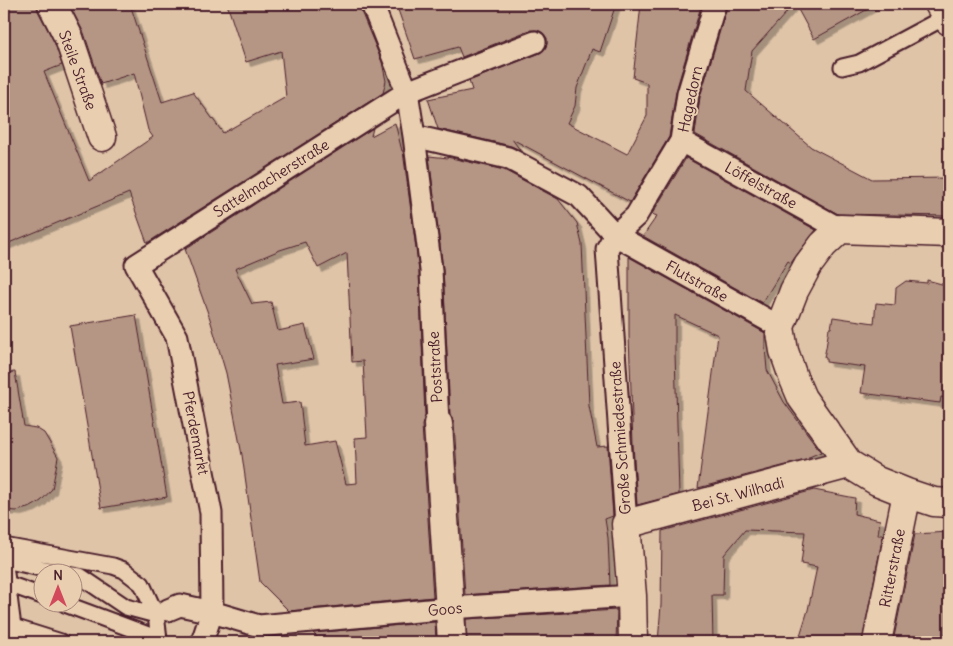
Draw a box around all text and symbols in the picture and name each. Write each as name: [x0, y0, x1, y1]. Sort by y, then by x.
street label: Steile Straße: [55, 28, 101, 112]
street label: Hagedorn: [674, 64, 706, 134]
street label: Sattelmacherstraße: [210, 135, 332, 221]
street label: Löffelstraße: [721, 157, 801, 213]
street label: Flutstraße: [663, 256, 731, 306]
street label: Poststraße: [424, 331, 446, 403]
street label: Große Schmiedestraße: [605, 361, 635, 515]
street label: Pferdemarkt: [179, 389, 213, 477]
street label: Bei St. Wilhadi: [690, 473, 786, 515]
street label: Ritterstraße: [875, 527, 909, 609]
north arrow: [32, 564, 82, 614]
text: N: [53, 566, 63, 584]
street label: Goos: [427, 598, 463, 620]

